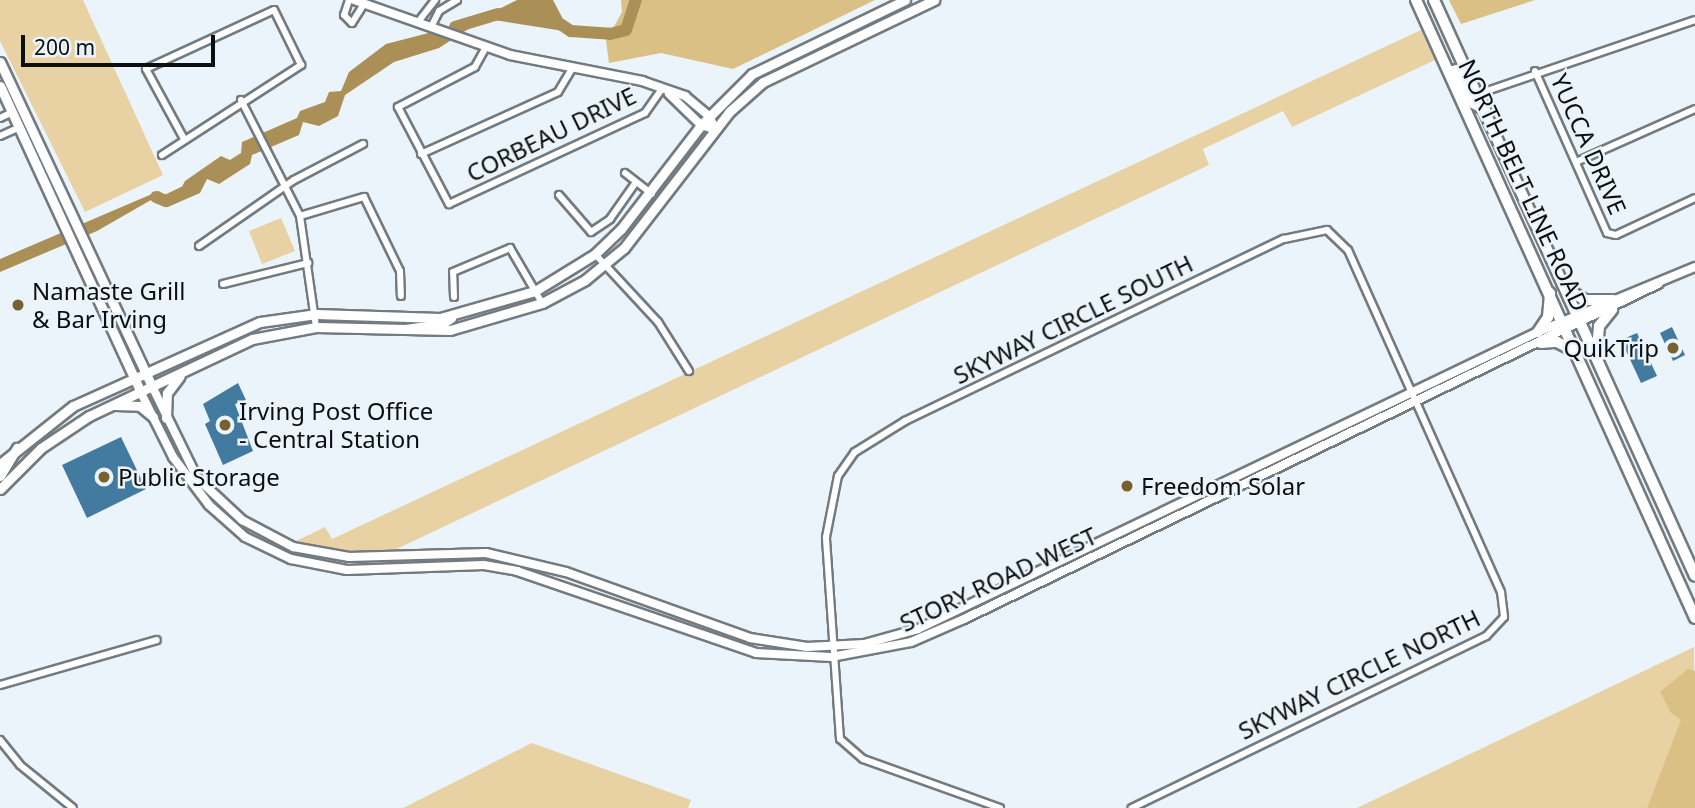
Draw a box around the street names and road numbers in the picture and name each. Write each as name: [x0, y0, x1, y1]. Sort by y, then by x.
street label: NORTH BELT LINE ROAD: [1453, 55, 1595, 315]
street label: YUCCA DRIVE: [1545, 69, 1633, 219]
street label: CORBEAU DRIVE: [462, 81, 640, 187]
street label: SKYWAY CIRCLE SOUTH: [949, 248, 1197, 390]
street label: STORY ROAD WEST: [895, 521, 1101, 637]
street label: SKYWAY CIRCLE NORTH: [1233, 603, 1485, 745]

